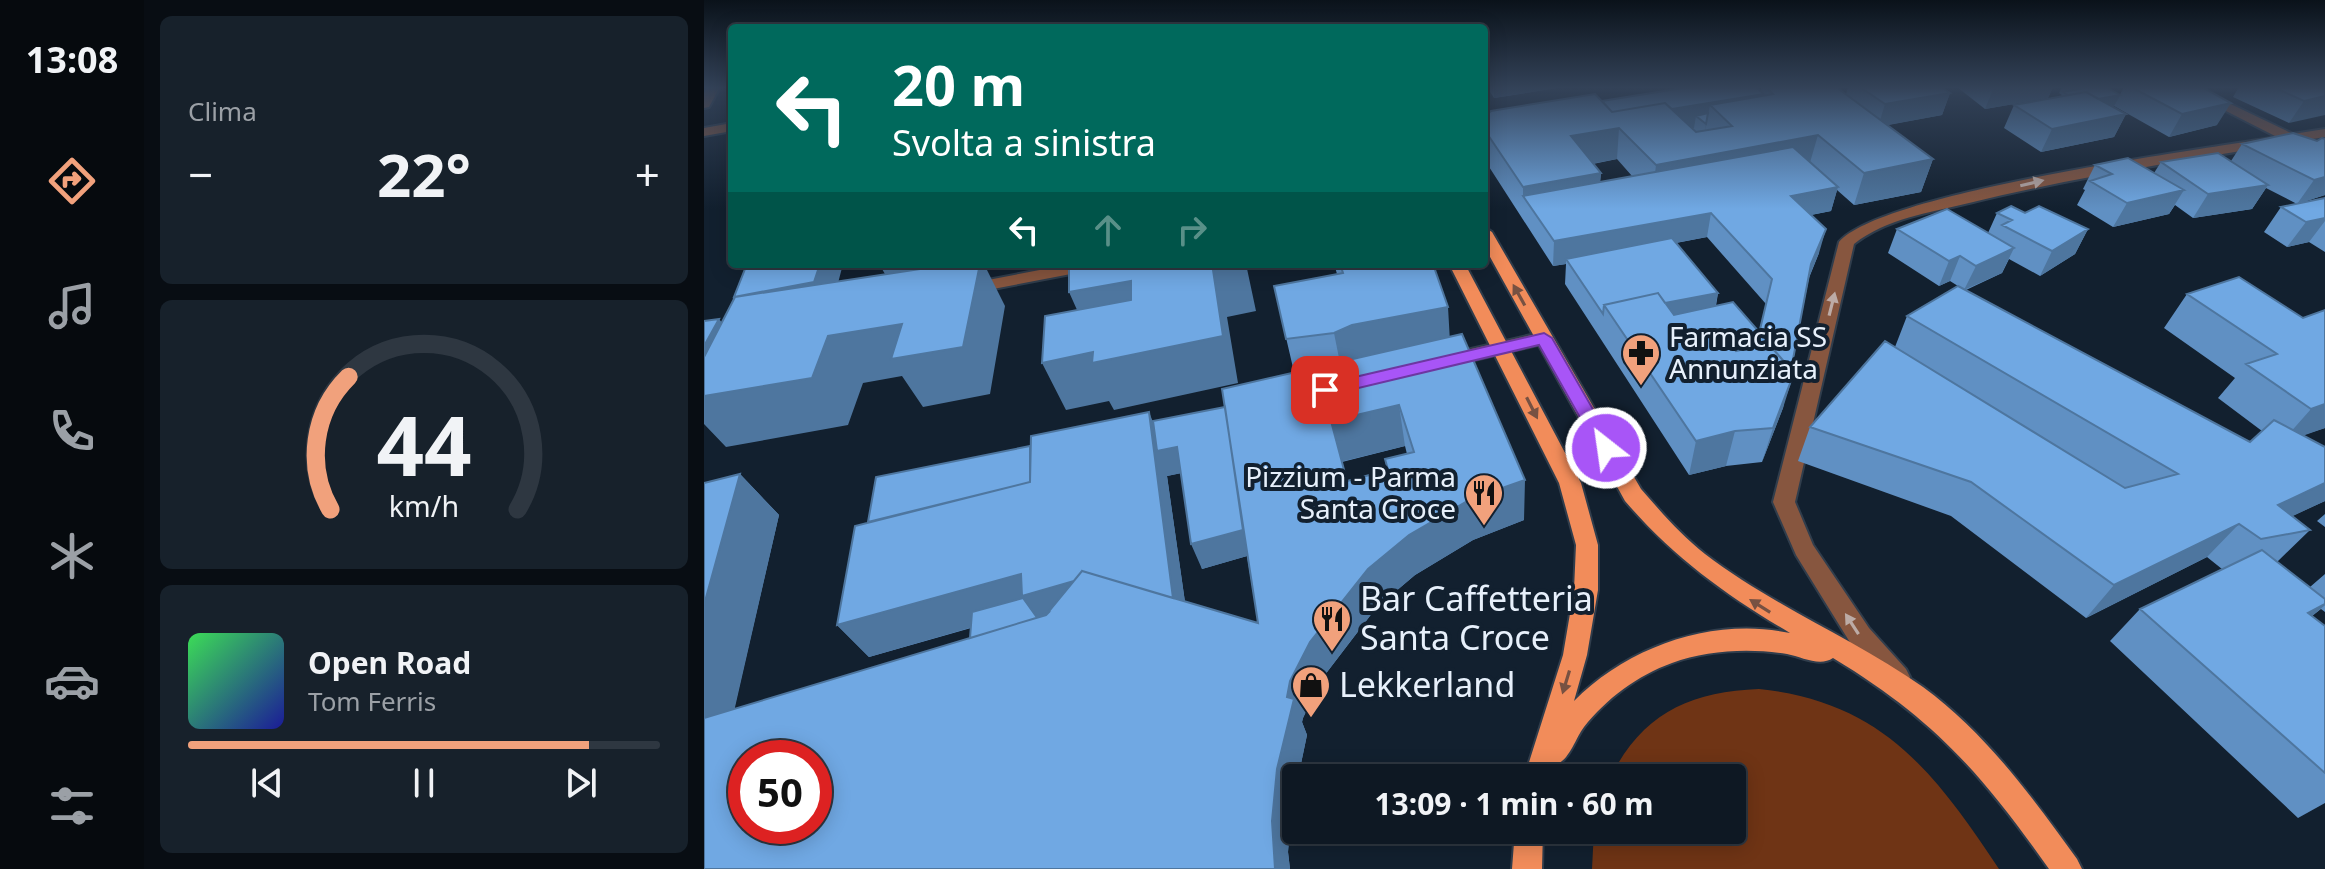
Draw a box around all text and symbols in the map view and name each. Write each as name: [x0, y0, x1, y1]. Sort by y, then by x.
text: 13:08: [26, 35, 118, 84]
text: 20 m: [892, 46, 1025, 122]
icon: left: [760, 56, 864, 160]
text: Clima: [188, 93, 257, 129]
text: Svolta a sinistra: [892, 118, 1156, 167]
text: 22°: [377, 133, 471, 215]
text: −: [188, 144, 213, 204]
text: +: [635, 144, 660, 204]
icon: directions: [44, 153, 100, 209]
one-way arrow: [2020, 176, 2045, 189]
icon: left: [1002, 208, 1046, 252]
icon: ahead: [1086, 208, 1130, 252]
icon: right: [1170, 208, 1214, 252]
icon: music: [44, 278, 100, 334]
one-way arrow: [1512, 284, 1526, 306]
one-way arrow: [1826, 292, 1838, 317]
place label: Farmacia SS Annunziata: [1669, 317, 1827, 387]
pharmacy icon: Farmacia SS Annunziata: [1620, 332, 1662, 387]
pin: [1291, 356, 1359, 424]
icon: arrive: [1303, 368, 1347, 412]
text: 44: [376, 387, 472, 500]
one-way arrow: [1525, 396, 1538, 419]
icon: phone: [44, 403, 100, 459]
position arrow: [1564, 406, 1648, 490]
place label: Pizzium - Parma Santa Croce: [1245, 457, 1456, 527]
restaurant icon: Pizzium - Parma Santa Croce: [1463, 472, 1505, 527]
text: km/h: [389, 487, 459, 526]
icon: climate: [44, 528, 100, 584]
place label: Bar Caffetteria Santa Croce: [1360, 575, 1593, 660]
restaurant icon: Bar Caffetteria Santa Croce: [1311, 598, 1353, 653]
one-way arrow: [1749, 599, 1771, 613]
one-way arrow: [1845, 613, 1860, 634]
text: Open Road: [308, 642, 471, 683]
icon: car: [44, 653, 100, 709]
place label: Lekkerland: [1339, 661, 1515, 707]
shop icon: Lekkerland: [1290, 664, 1332, 719]
one-way arrow: [1560, 670, 1572, 694]
text: Tom Ferris: [308, 683, 436, 719]
speed limit sign: 50: [728, 740, 832, 844]
icon: previous: [245, 761, 289, 805]
icon: pause: [402, 761, 446, 805]
icon: next: [559, 761, 603, 805]
icon: filters: [44, 778, 100, 834]
text: 13:09 · 1 min · 60 m: [1374, 783, 1654, 824]

